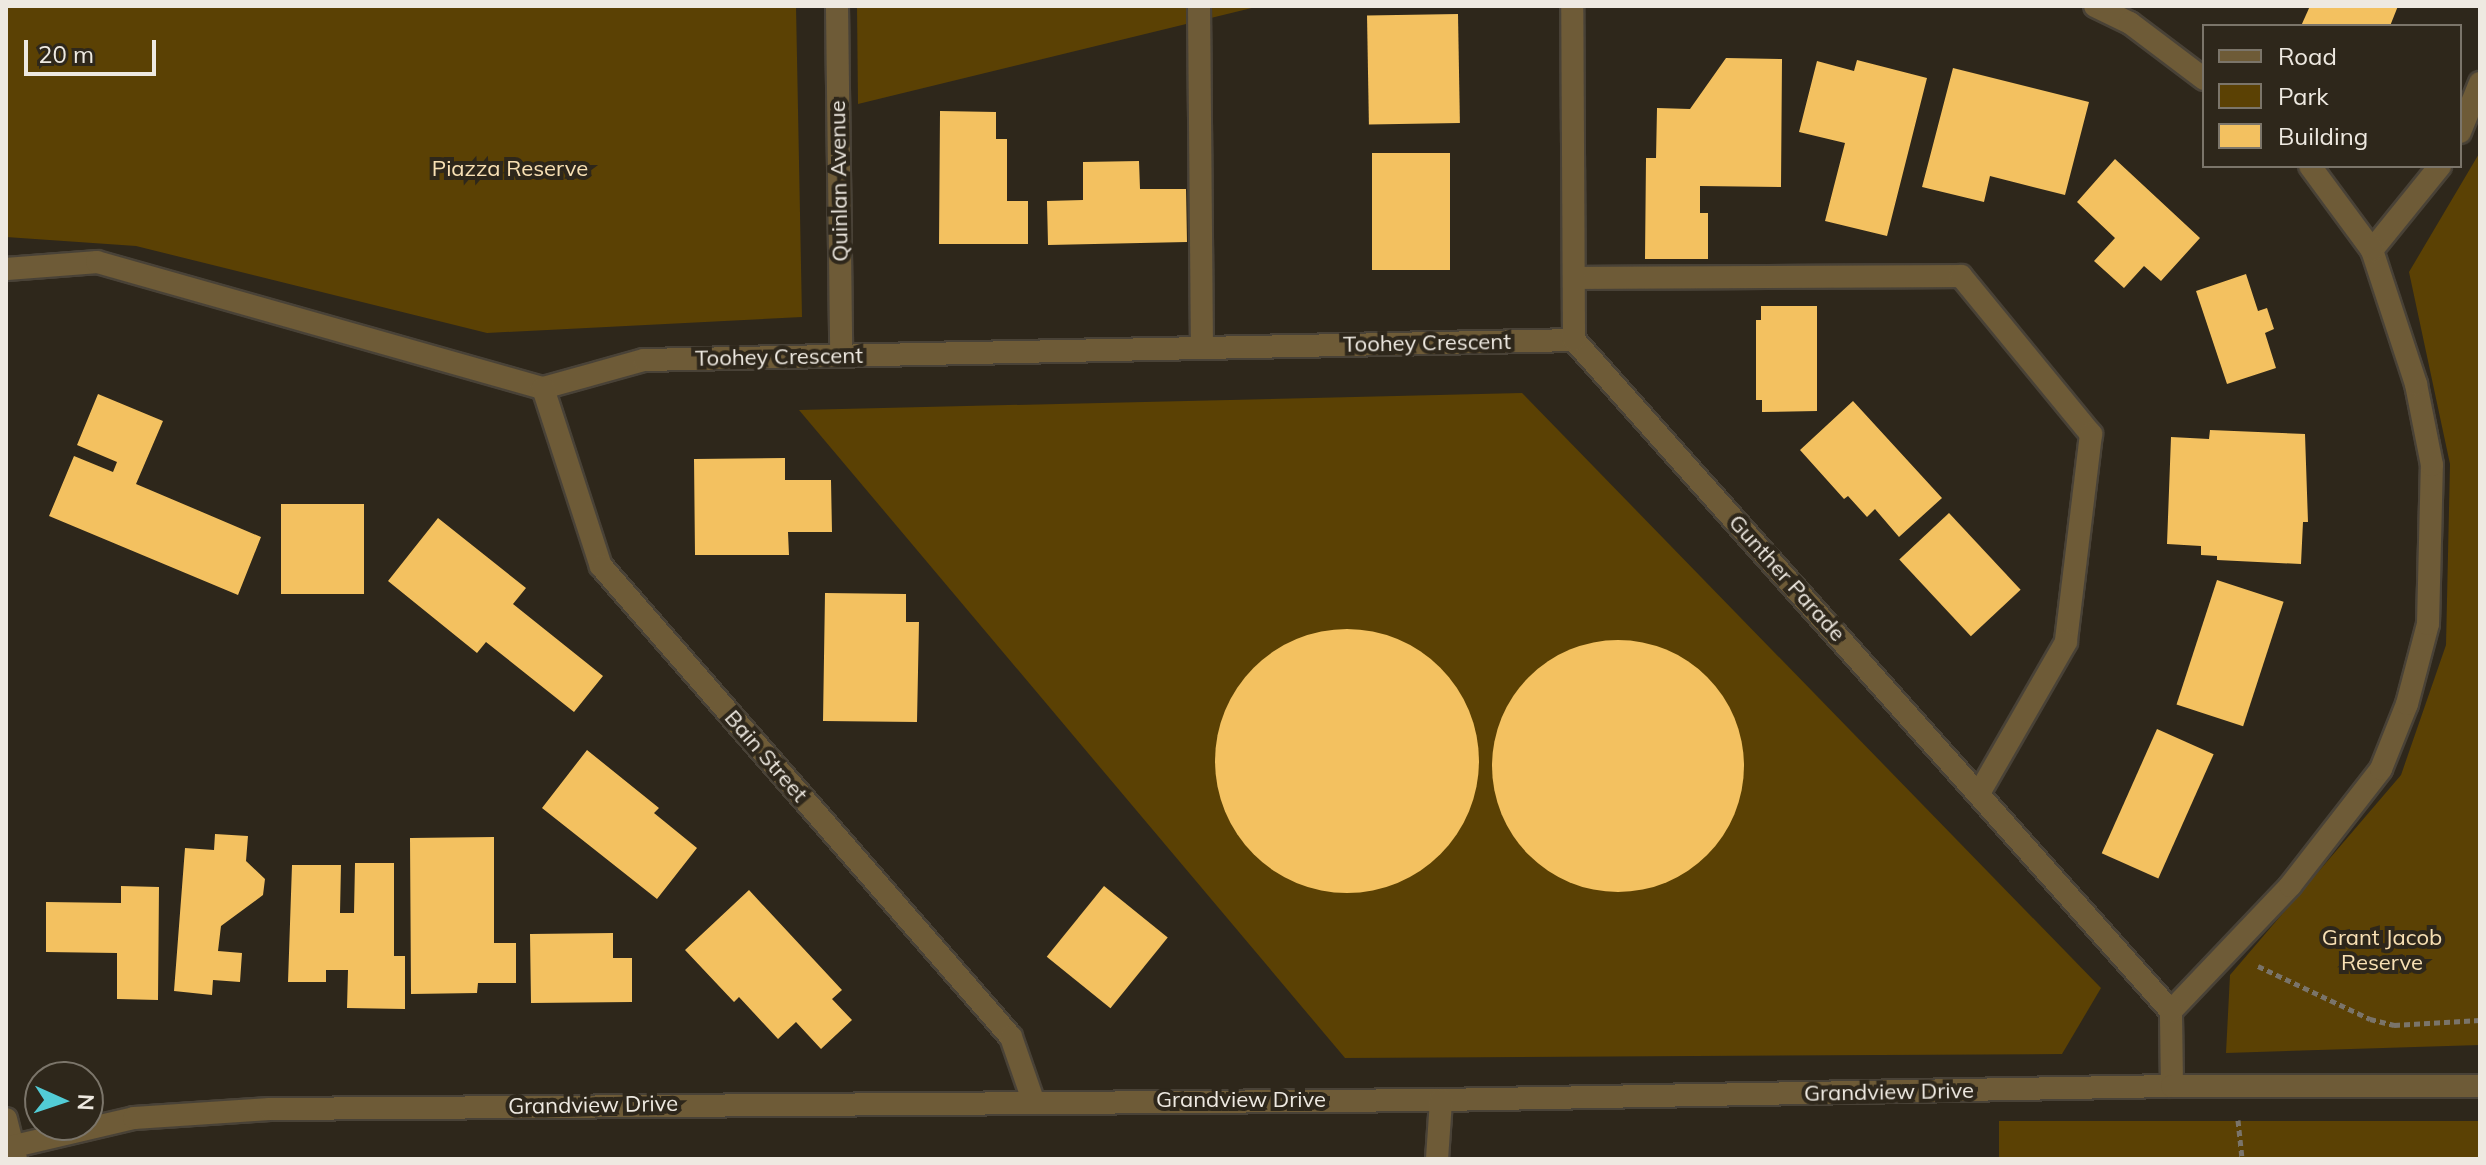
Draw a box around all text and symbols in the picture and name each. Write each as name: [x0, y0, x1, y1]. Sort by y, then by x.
scale bar: [28, 24, 160, 74]
legend: [2202, 24, 2462, 168]
text: 20 m: [38, 39, 94, 69]
text: Road: [2278, 41, 2337, 71]
text: Park: [2278, 81, 2329, 111]
street label: Quinlan Avenue: [824, 100, 854, 262]
text: Building: [2278, 121, 2368, 151]
park label: Piazza Reserve: [432, 156, 588, 182]
street label: Toohey Crescent: [1343, 328, 1511, 358]
street label: Toohey Crescent: [695, 342, 863, 372]
street label: Gunther Parade: [1723, 509, 1851, 647]
street label: Bain Street: [719, 705, 813, 807]
park label: Grant Jacob Reserve: [2322, 924, 2442, 976]
north arrow: [24, 1061, 104, 1141]
street label: Grandview Drive: [1804, 1077, 1974, 1107]
street label: Grandview Drive: [1156, 1087, 1326, 1113]
street label: Grandview Drive: [508, 1090, 678, 1120]
text: N: [72, 1093, 100, 1111]

